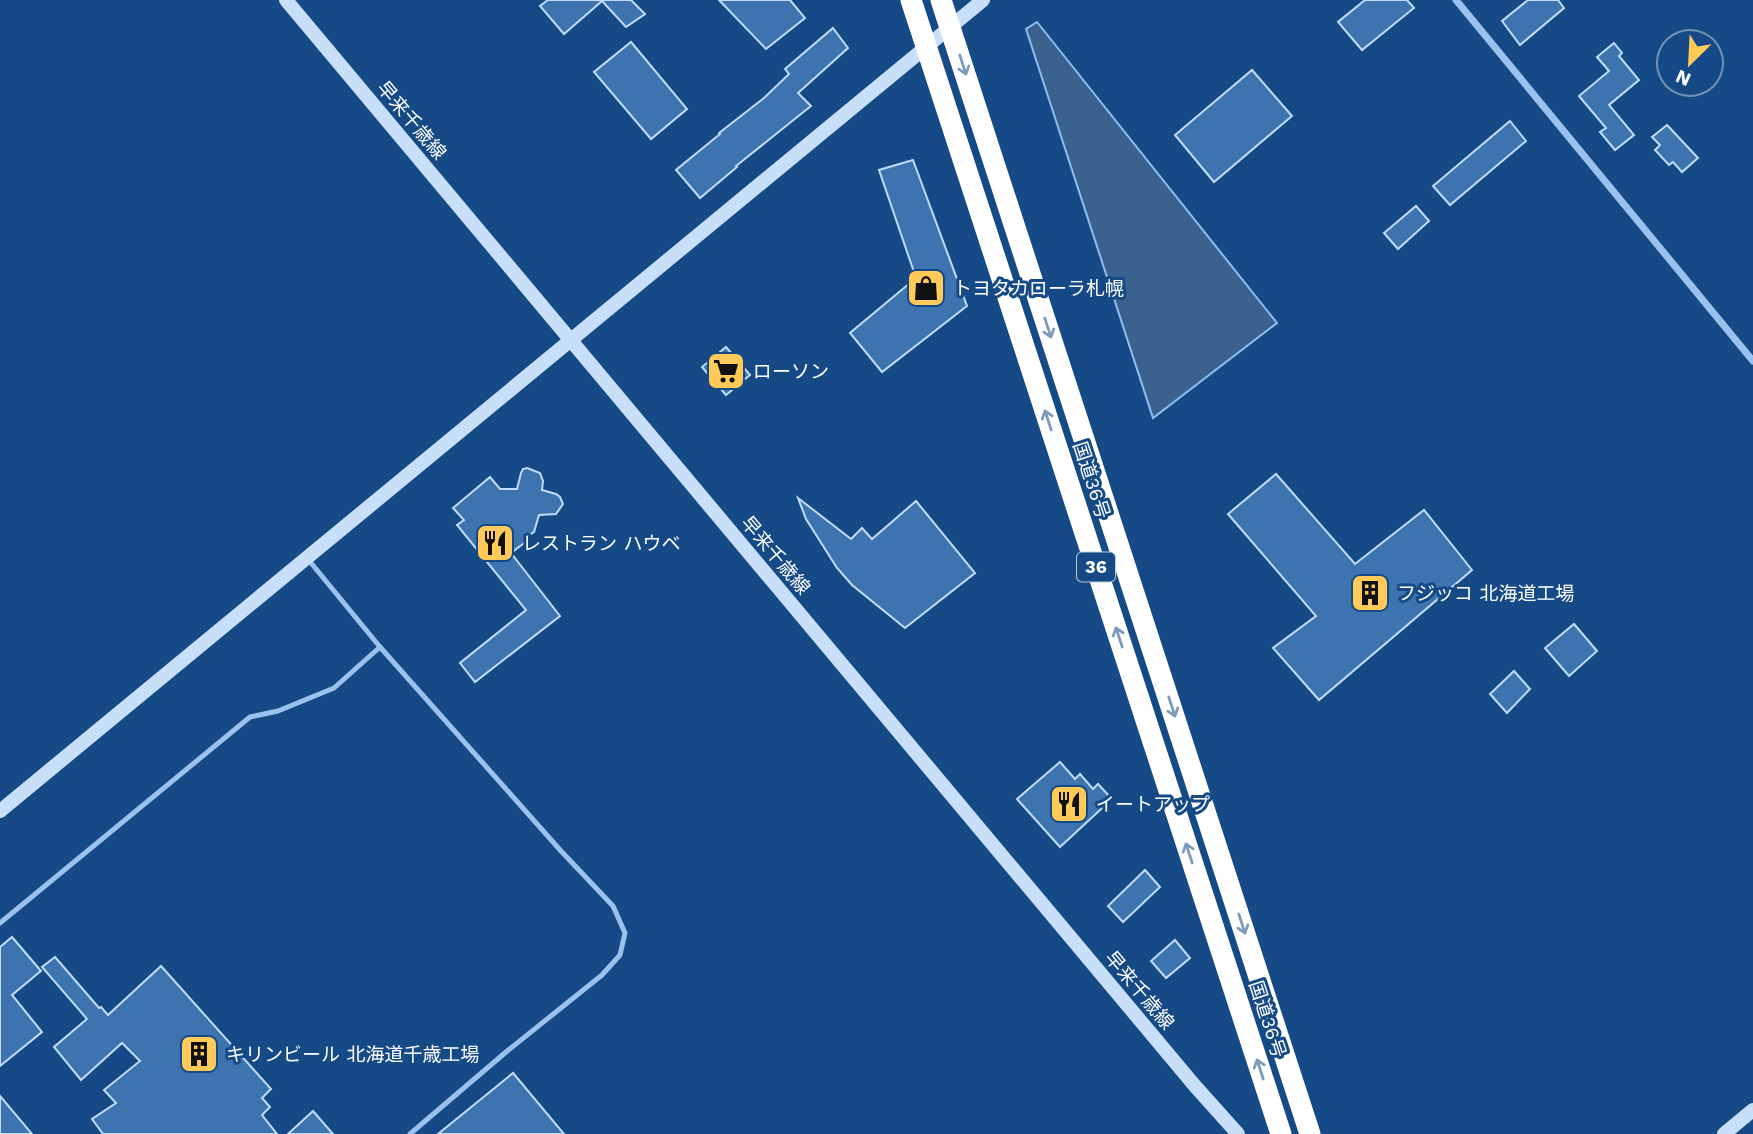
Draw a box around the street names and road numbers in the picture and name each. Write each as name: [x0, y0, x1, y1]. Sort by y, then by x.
street label: 早来千歳線: [372, 77, 451, 164]
street label: 国道36号: [1068, 439, 1115, 522]
street label: 早来千歳線: [736, 512, 815, 599]
road number: 36: [1077, 552, 1115, 582]
street label: 早来千歳線: [1100, 947, 1179, 1034]
street label: 国道36号: [1244, 978, 1291, 1061]

